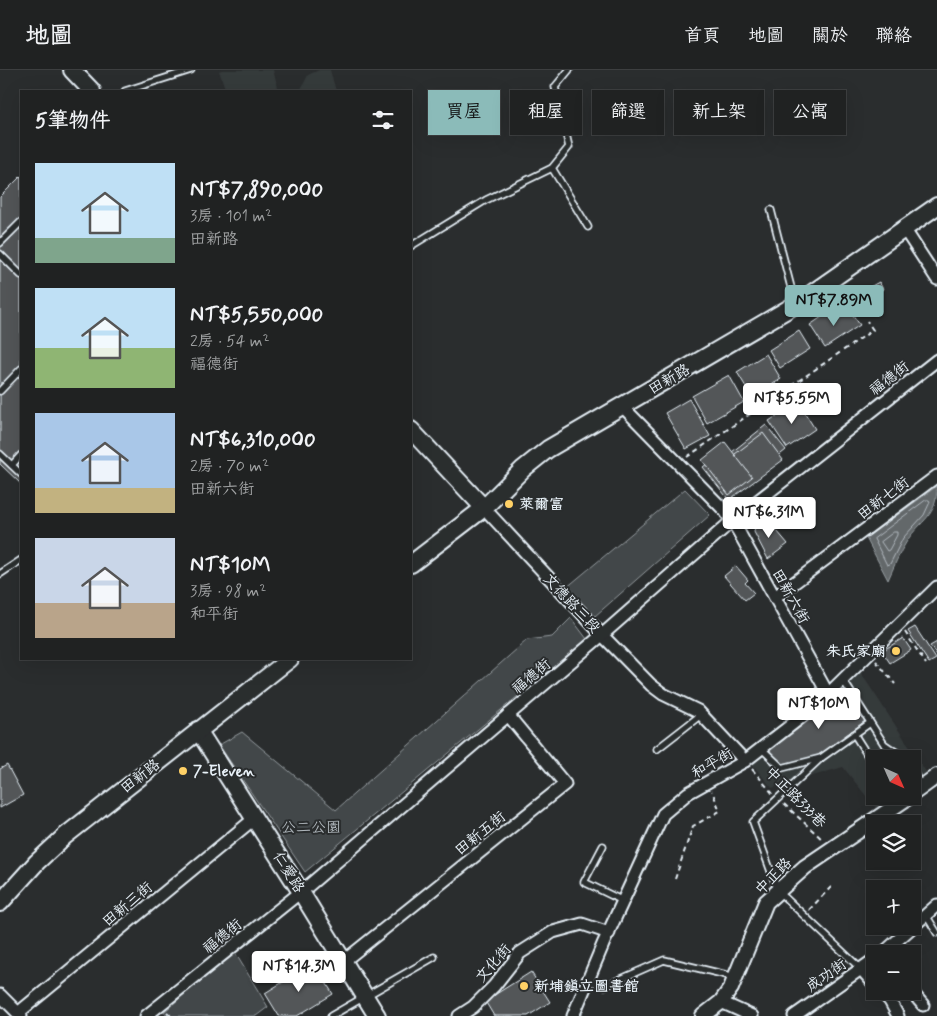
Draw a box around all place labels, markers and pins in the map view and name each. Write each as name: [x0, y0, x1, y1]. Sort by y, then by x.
pin: NT$7.89M: [782, 284, 886, 327]
pin: NT$5.55M: [740, 382, 844, 425]
place label: 萊爾富: [519, 495, 564, 515]
pin: NT$6.31M: [717, 496, 821, 539]
marker: 萊爾富: [503, 498, 515, 510]
place label: 朱氏家廟: [826, 642, 886, 662]
marker: 朱氏家廟: [890, 645, 902, 657]
pin: NT$10M: [778, 688, 860, 730]
place label: 7-Eleven: [193, 762, 255, 782]
marker: 7-Eleven: [177, 765, 189, 777]
pin: NT$14.3M: [247, 950, 351, 993]
place label: 新埔鎮立圖書館: [534, 977, 639, 997]
marker: 新埔鎮立圖書館: [518, 980, 530, 992]

